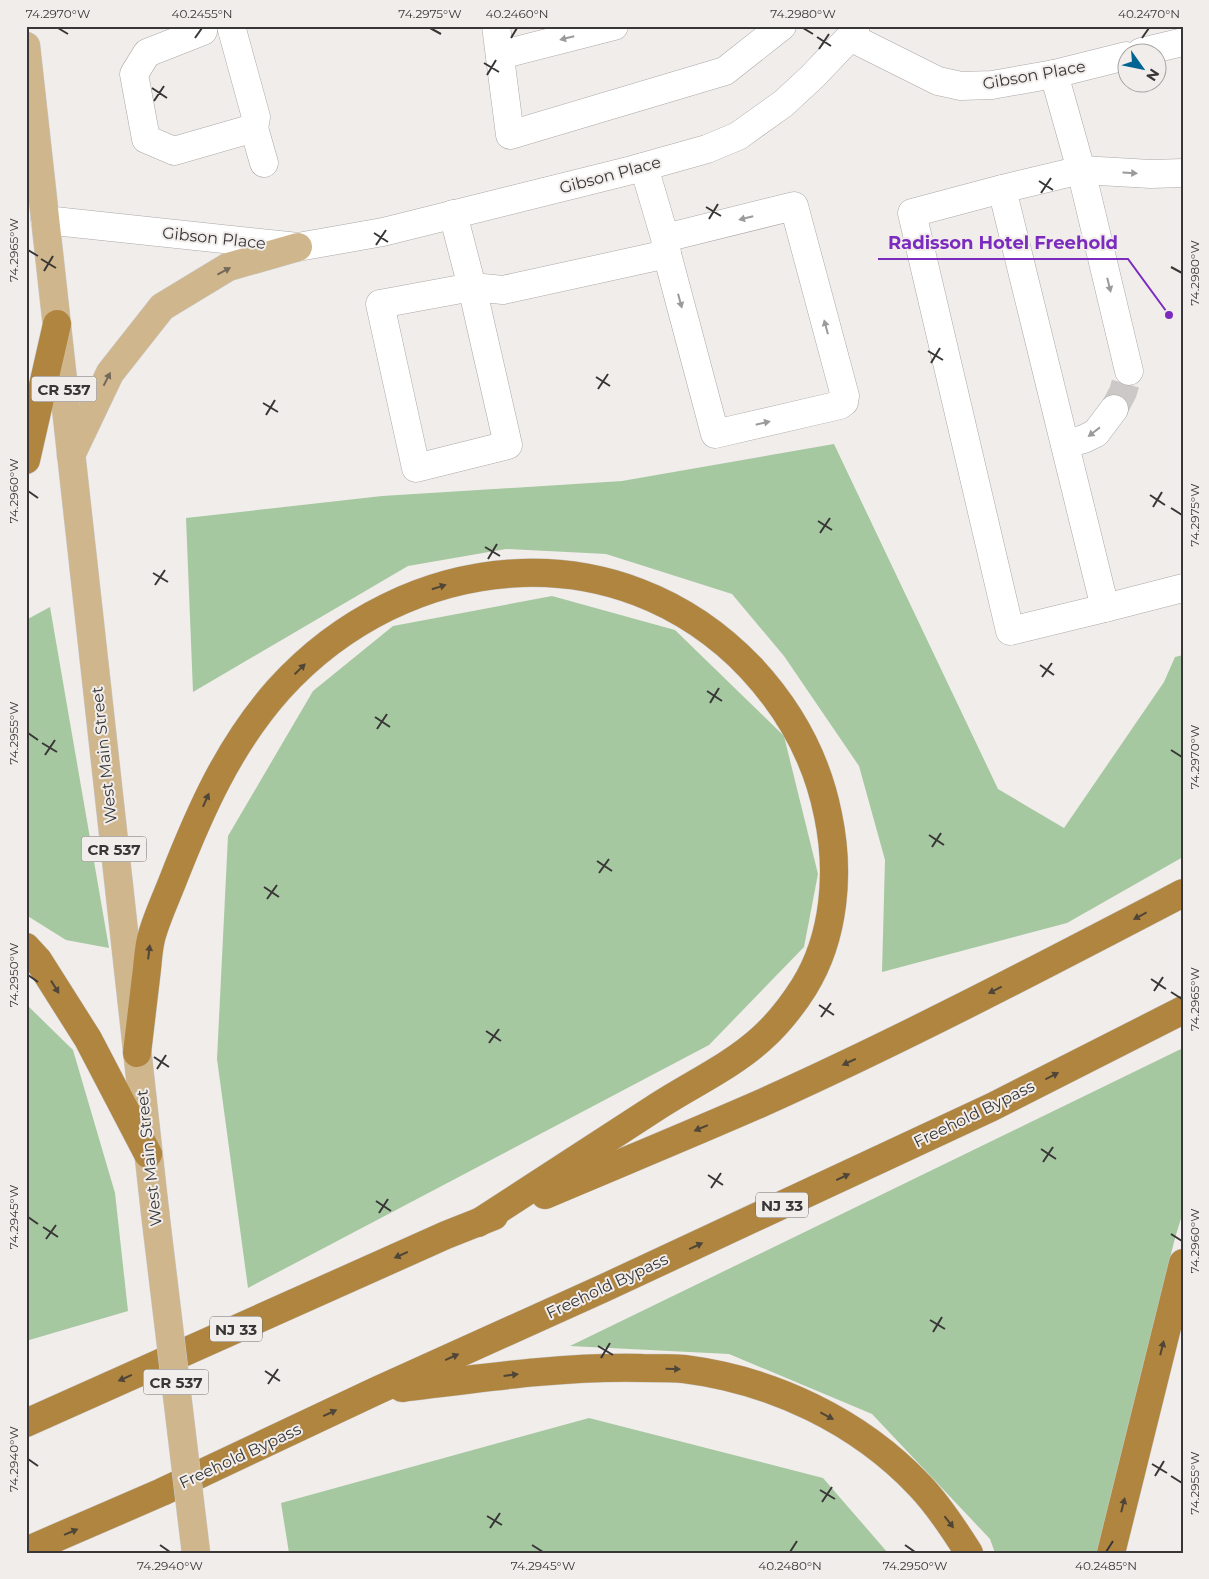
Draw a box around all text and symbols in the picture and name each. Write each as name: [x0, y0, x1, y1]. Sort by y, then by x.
text: 74.2970°W: [26, 6, 90, 21]
text: 40.2455°N: [172, 6, 233, 21]
text: 74.2975°W: [398, 6, 462, 21]
text: 40.2460°N: [486, 6, 548, 21]
text: 74.2980°W: [770, 6, 836, 21]
text: 40.2470°N: [1118, 6, 1180, 21]
one-way arrow: [560, 34, 575, 42]
north arrow: [1116, 42, 1166, 92]
street label: Gibson Place: [981, 57, 1087, 93]
text: N: [1142, 65, 1164, 85]
street label: Gibson Place: [557, 152, 663, 198]
one-way arrow: [1122, 169, 1138, 177]
one-way arrow: [739, 214, 754, 222]
text: 74.2965°W: [6, 218, 21, 282]
street label: Gibson Place: [161, 223, 267, 253]
callout: Radisson Hotel Freehold: [878, 226, 1128, 259]
text: Radisson Hotel Freehold: [888, 232, 1118, 254]
text: 74.2980°W: [1187, 240, 1202, 306]
one-way arrow: [216, 267, 231, 275]
one-way arrow: [1105, 278, 1113, 293]
one-way arrow: [676, 294, 684, 309]
one-way arrow: [822, 319, 830, 334]
one-way arrow: [103, 372, 111, 386]
road number: CR 537: [32, 376, 96, 402]
one-way arrow: [755, 419, 770, 427]
one-way arrow: [1087, 427, 1100, 438]
text: 74.2960°W: [6, 458, 21, 524]
text: 74.2975°W: [1187, 483, 1202, 547]
one-way arrow: [431, 583, 446, 591]
one-way arrow: [294, 663, 306, 675]
street label: West Main Street: [87, 685, 121, 824]
text: 74.2955°W: [6, 701, 21, 765]
text: 74.2970°W: [1187, 725, 1202, 789]
one-way arrow: [203, 793, 211, 807]
road number: CR 537: [82, 836, 146, 862]
one-way arrow: [1132, 912, 1147, 920]
text: 74.2950°W: [6, 943, 21, 1007]
one-way arrow: [145, 944, 153, 960]
text: 74.2965°W: [1187, 967, 1202, 1031]
one-way arrow: [50, 980, 60, 993]
one-way arrow: [988, 986, 1002, 994]
one-way arrow: [842, 1058, 856, 1066]
one-way arrow: [1045, 1072, 1059, 1080]
street label: Freehold Bypass: [910, 1076, 1038, 1152]
street label: West Main Street: [132, 1088, 166, 1227]
one-way arrow: [694, 1125, 708, 1133]
one-way arrow: [836, 1173, 850, 1181]
text: 74.2945°W: [6, 1185, 21, 1249]
road number: NJ 33: [756, 1192, 808, 1218]
text: 74.2960°W: [1187, 1208, 1202, 1274]
one-way arrow: [688, 1241, 703, 1250]
street label: Freehold Bypass: [543, 1249, 671, 1323]
one-way arrow: [394, 1251, 408, 1259]
road number: NJ 33: [210, 1316, 262, 1342]
one-way arrow: [1158, 1340, 1166, 1355]
one-way arrow: [445, 1353, 459, 1361]
one-way arrow: [666, 1365, 682, 1373]
road number: CR 537: [144, 1370, 208, 1394]
one-way arrow: [503, 1371, 519, 1379]
one-way arrow: [118, 1375, 132, 1383]
one-way arrow: [323, 1409, 337, 1417]
one-way arrow: [820, 1412, 835, 1420]
street label: Freehold Bypass: [176, 1419, 304, 1493]
text: 74.2940°W: [6, 1426, 21, 1492]
text: 74.2955°W: [1187, 1451, 1202, 1515]
one-way arrow: [1119, 1498, 1127, 1513]
one-way arrow: [943, 1515, 954, 1528]
one-way arrow: [64, 1527, 78, 1535]
text: 74.2940°W: [137, 1558, 203, 1573]
text: 74.2945°W: [511, 1558, 575, 1573]
text: 40.2480°N: [758, 1558, 822, 1573]
text: 74.2950°W: [883, 1558, 947, 1573]
text: 40.2485°N: [1075, 1558, 1137, 1573]

